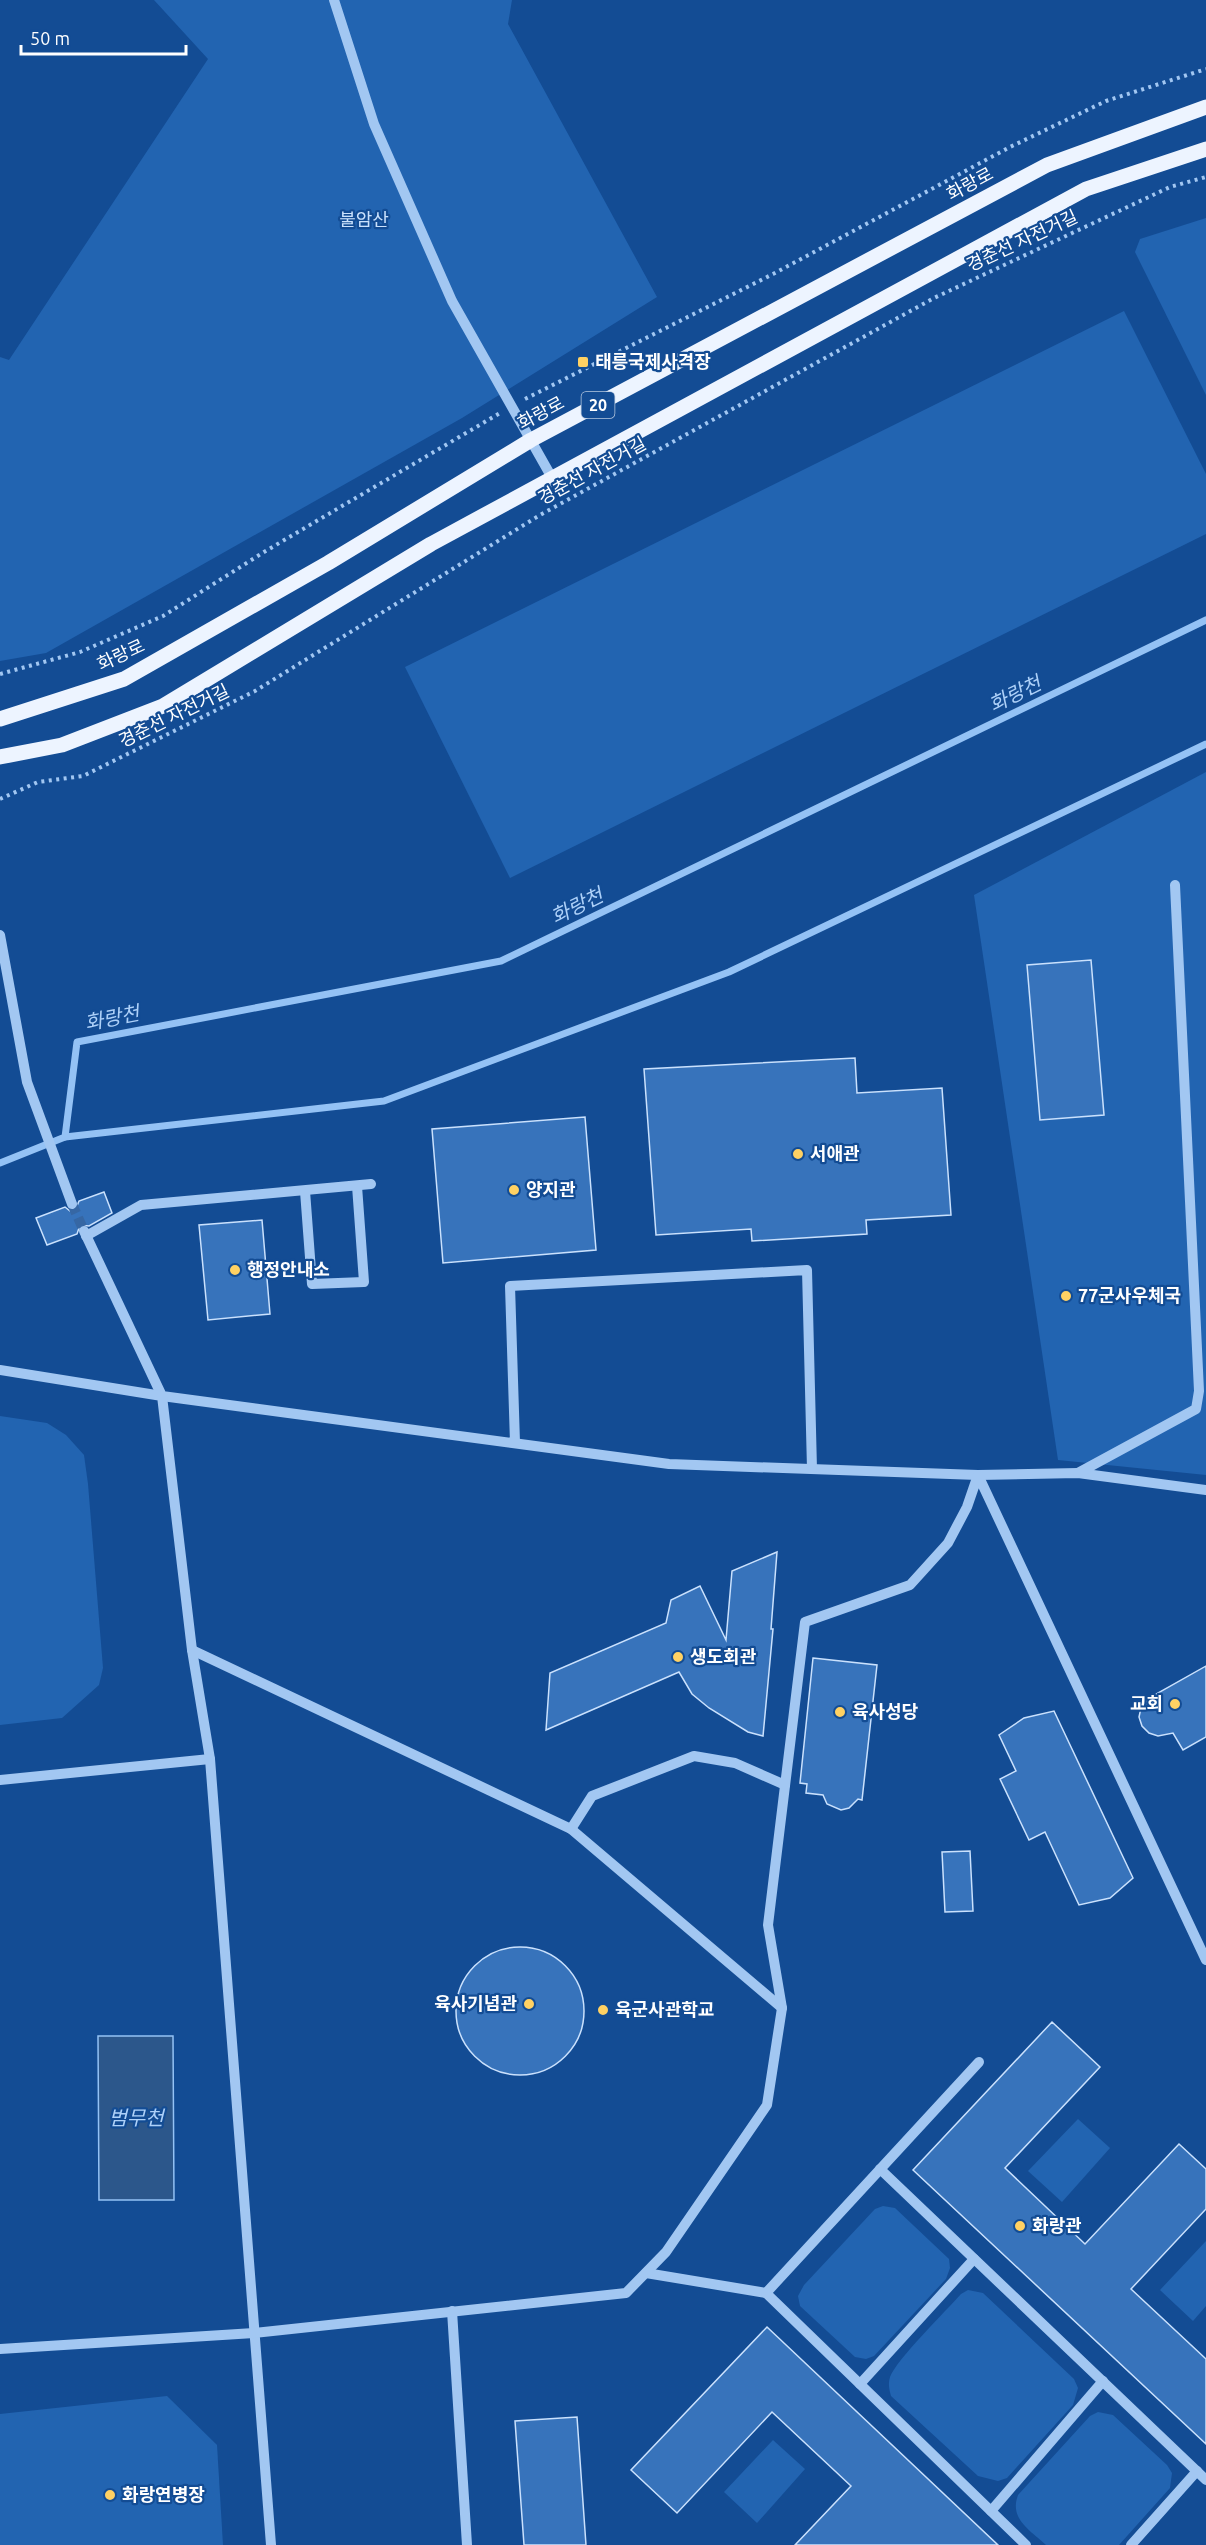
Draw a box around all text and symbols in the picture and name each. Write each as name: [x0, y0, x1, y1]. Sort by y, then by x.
scale bar: [21, 18, 186, 56]
text: 50 m: [30, 28, 70, 48]
street label: 화랑로: [943, 163, 996, 204]
street label: 경춘선 자전거길: [963, 206, 1080, 275]
park label: 불암산: [339, 209, 389, 229]
place label: 태릉국제사격장: [595, 351, 711, 371]
marker: 태릉국제사격장: [576, 355, 590, 369]
street label: 화랑로: [514, 392, 567, 433]
road number: 20: [582, 392, 614, 418]
street label: 경춘선 자전거길: [534, 432, 649, 508]
street label: 화랑로: [94, 635, 147, 674]
water label: 화랑천: [985, 670, 1047, 716]
street label: 경춘선 자전거길: [115, 680, 232, 750]
water label: 화랑천: [547, 882, 609, 928]
water label: 화랑천: [83, 1000, 144, 1034]
place label: 서애관: [810, 1143, 860, 1163]
marker: 서애관: [791, 1147, 805, 1161]
place label: 양지관: [526, 1179, 576, 1199]
marker: 양지관: [507, 1183, 521, 1197]
place label: 행정안내소: [247, 1259, 330, 1279]
marker: 행정안내소: [228, 1263, 242, 1277]
place label: 77군사우체국: [1078, 1285, 1181, 1305]
marker: 77군사우체국: [1059, 1289, 1073, 1303]
place label: 생도회관: [690, 1646, 757, 1666]
marker: 생도회관: [671, 1650, 685, 1664]
place label: 교회: [1130, 1693, 1163, 1713]
marker: 교회: [1168, 1697, 1182, 1711]
place label: 육사성당: [852, 1701, 918, 1721]
marker: 육사성당: [833, 1705, 847, 1719]
place label: 육사기념관: [434, 1993, 517, 2013]
marker: 육사기념관: [522, 1997, 536, 2011]
place label: 육군사관학교: [615, 1999, 714, 2019]
marker: 육군사관학교: [596, 2003, 610, 2017]
water label: 범무천: [108, 2106, 166, 2129]
place label: 화랑관: [1032, 2215, 1082, 2235]
marker: 화랑관: [1013, 2219, 1027, 2233]
place label: 화랑연병장: [122, 2484, 205, 2504]
marker: 화랑연병장: [103, 2488, 117, 2502]

